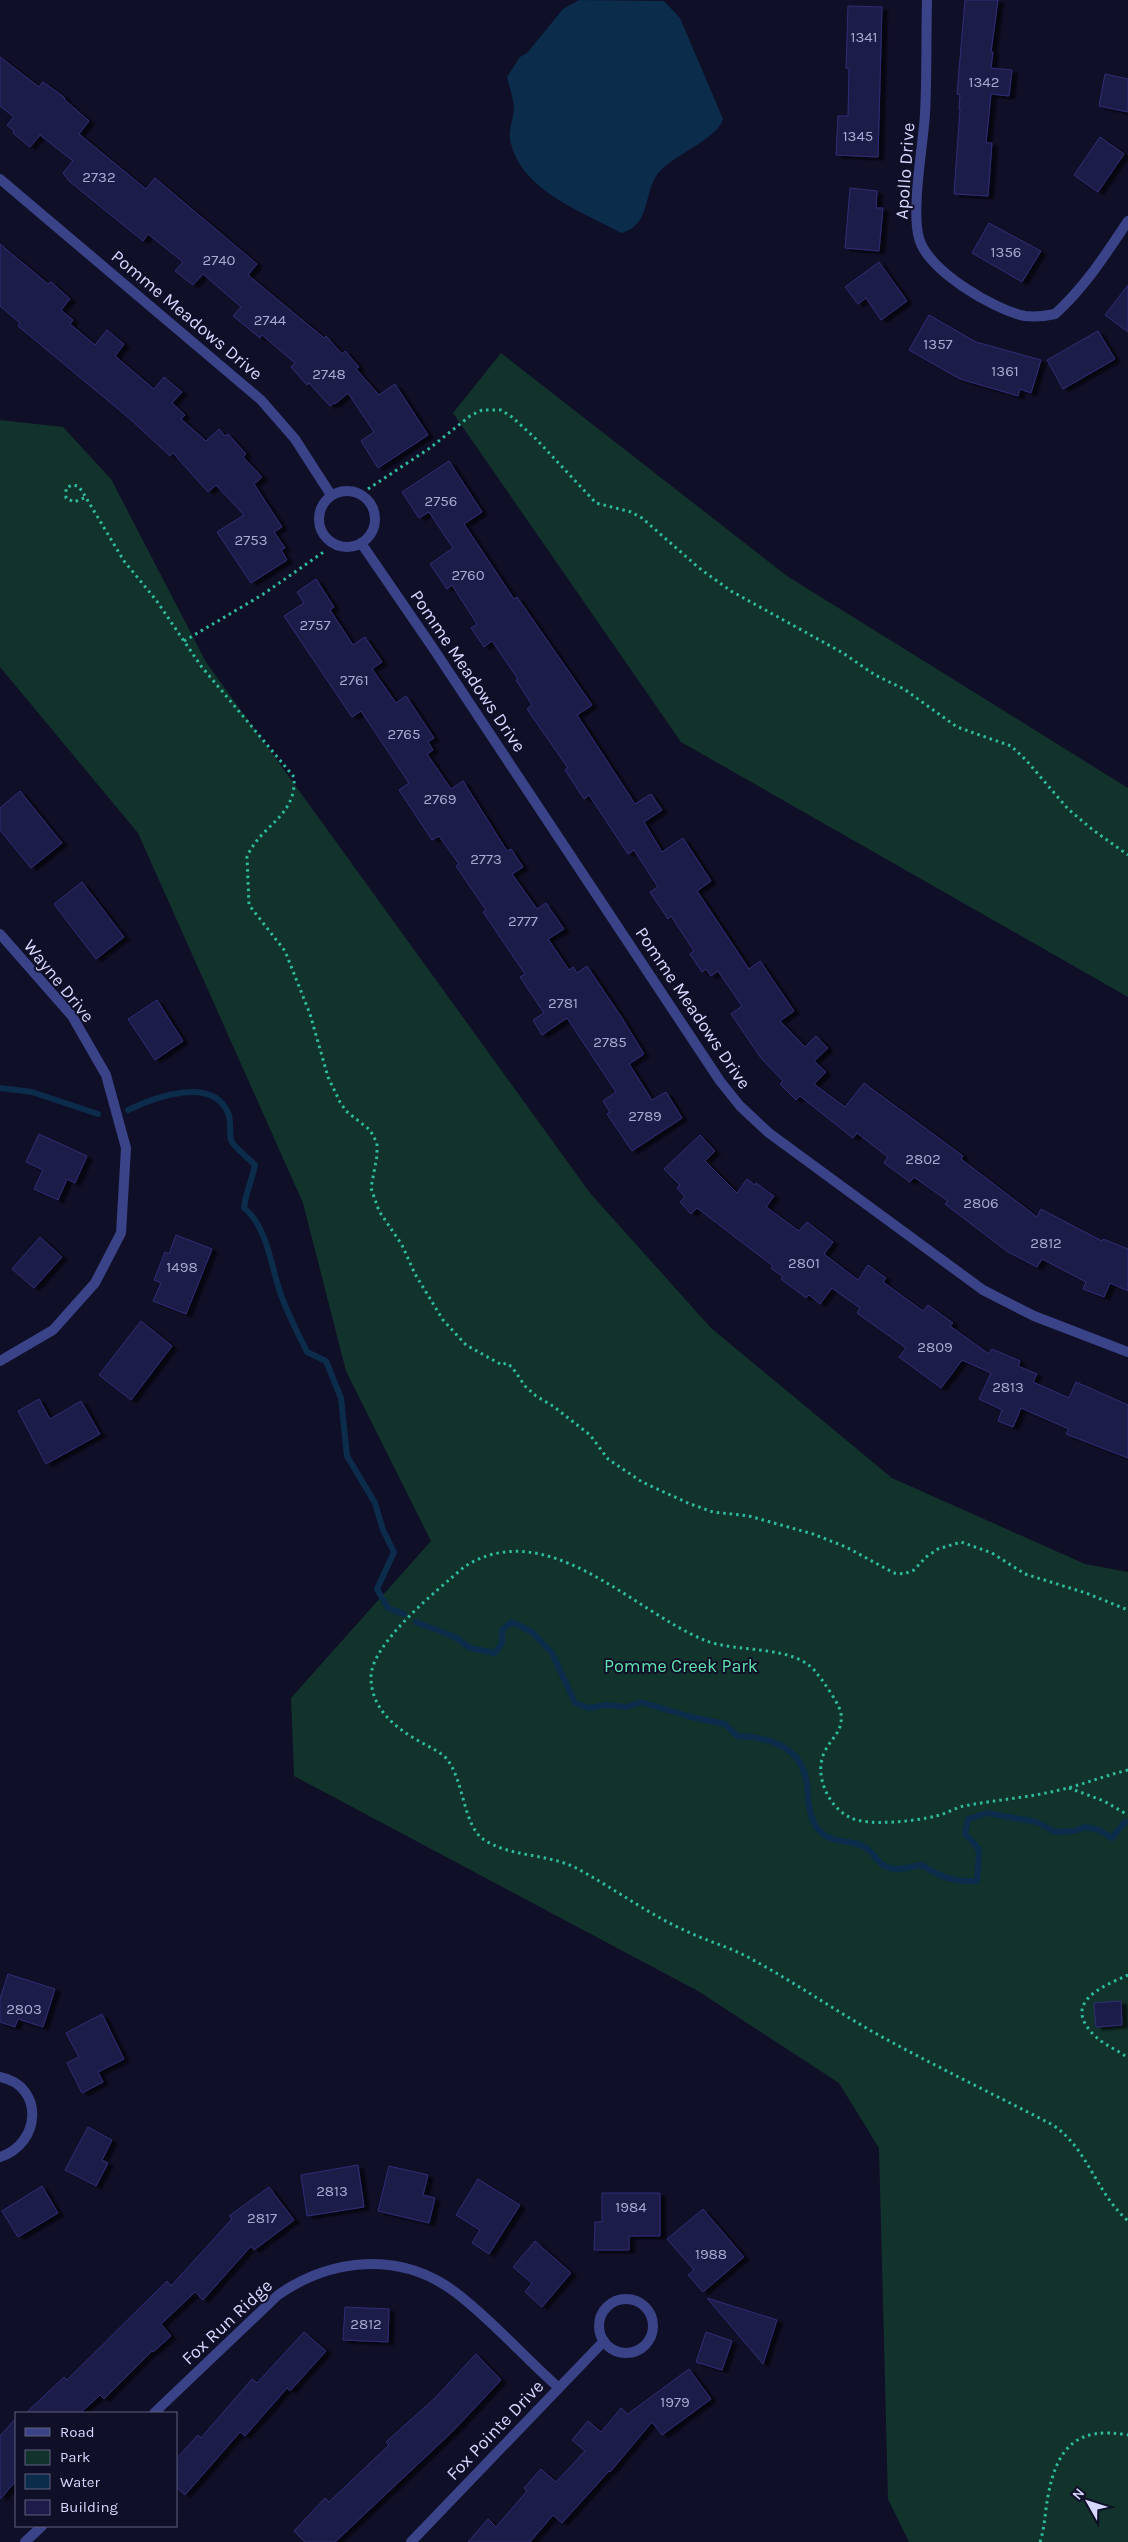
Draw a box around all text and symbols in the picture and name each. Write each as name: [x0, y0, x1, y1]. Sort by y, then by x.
house number: 1341: [850, 28, 878, 46]
house number: 1342: [969, 73, 999, 91]
street label: Apollo Drive: [891, 122, 919, 220]
house number: 1345: [843, 127, 873, 145]
house number: 2732: [82, 168, 116, 186]
house number: 1356: [991, 243, 1021, 261]
street label: Pomme Meadows Drive: [107, 245, 267, 385]
house number: 2740: [202, 251, 236, 269]
house number: 2744: [254, 311, 287, 329]
house number: 1357: [923, 335, 953, 353]
house number: 1361: [991, 362, 1019, 380]
house number: 2748: [312, 365, 346, 383]
house number: 2756: [425, 492, 457, 510]
house number: 2753: [234, 531, 268, 549]
house number: 2760: [451, 566, 485, 584]
street label: Pomme Meadows Drive: [406, 586, 530, 756]
house number: 2757: [299, 616, 331, 634]
house number: 2761: [339, 671, 369, 689]
house number: 2765: [388, 725, 420, 743]
house number: 2769: [423, 790, 457, 808]
house number: 2773: [470, 850, 502, 868]
house number: 2777: [508, 912, 538, 930]
street label: Pomme Meadows Drive: [631, 923, 755, 1093]
street label: Wayne Drive: [19, 935, 99, 1027]
house number: 2781: [548, 994, 578, 1012]
house number: 2785: [593, 1033, 627, 1051]
house number: 2789: [628, 1107, 662, 1125]
house number: 2802: [905, 1150, 941, 1168]
house number: 2806: [963, 1194, 999, 1212]
house number: 2812: [1030, 1234, 1062, 1252]
house number: 2801: [788, 1254, 820, 1272]
house number: 1498: [166, 1258, 198, 1276]
house number: 2809: [917, 1338, 953, 1356]
house number: 2813: [992, 1378, 1024, 1396]
park label: Pomme Creek Park: [604, 1655, 758, 1677]
house number: 2803: [6, 2000, 42, 2018]
house number: 2813: [316, 2182, 348, 2200]
house number: 1984: [615, 2198, 647, 2216]
house number: 2817: [247, 2209, 277, 2227]
house number: 1988: [695, 2245, 727, 2263]
street label: Fox Run Ridge: [177, 2274, 277, 2370]
house number: 2812: [350, 2315, 382, 2333]
street label: Fox Pointe Drive: [442, 2375, 548, 2485]
house number: 1979: [660, 2393, 690, 2411]
legend: [15, 2412, 178, 2527]
text: Road: [60, 2423, 95, 2441]
text: Park: [60, 2448, 90, 2466]
text: Water: [60, 2473, 101, 2491]
north arrow: [1063, 2477, 1113, 2527]
text: N: [1069, 2485, 1088, 2503]
text: Building: [60, 2498, 118, 2516]

